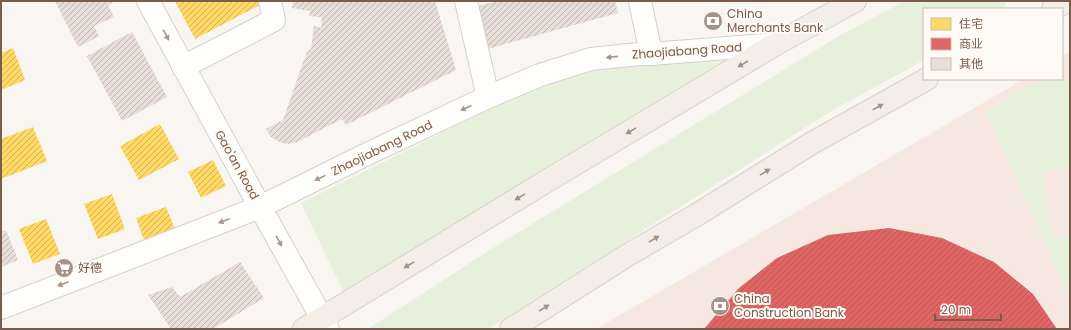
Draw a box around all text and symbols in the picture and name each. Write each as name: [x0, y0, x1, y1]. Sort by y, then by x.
place label: China Merchants Bank: [727, 5, 824, 36]
legend: [923, 8, 1063, 80]
bank icon: China Merchants Bank: [702, 10, 724, 32]
text: 住宅: [959, 15, 983, 32]
one-way arrow: [163, 29, 169, 41]
text: 商业: [959, 35, 983, 52]
street label: Zhaojiabang Road: [631, 38, 743, 63]
one-way arrow: [606, 54, 618, 60]
text: 其他: [959, 55, 983, 72]
one-way arrow: [738, 60, 748, 68]
one-way arrow: [872, 103, 883, 110]
one-way arrow: [461, 105, 472, 111]
street label: Zhaojiabang Road: [328, 116, 435, 179]
street label: Gao'an Road: [211, 127, 264, 203]
one-way arrow: [625, 127, 637, 134]
one-way arrow: [760, 168, 770, 176]
one-way arrow: [314, 175, 326, 181]
one-way arrow: [514, 194, 526, 201]
one-way arrow: [217, 219, 229, 225]
one-way arrow: [275, 235, 282, 247]
one-way arrow: [648, 236, 660, 243]
supermarket icon: 好德: [53, 257, 75, 279]
place label: 好德: [78, 259, 102, 276]
one-way arrow: [404, 261, 414, 269]
one-way arrow: [57, 281, 69, 287]
place label: China Construction Bank: [734, 290, 845, 321]
bank icon: China Construction Bank: [709, 295, 731, 317]
scale bar: [935, 296, 1001, 322]
text: 20 m: [941, 301, 971, 318]
one-way arrow: [539, 304, 549, 312]

